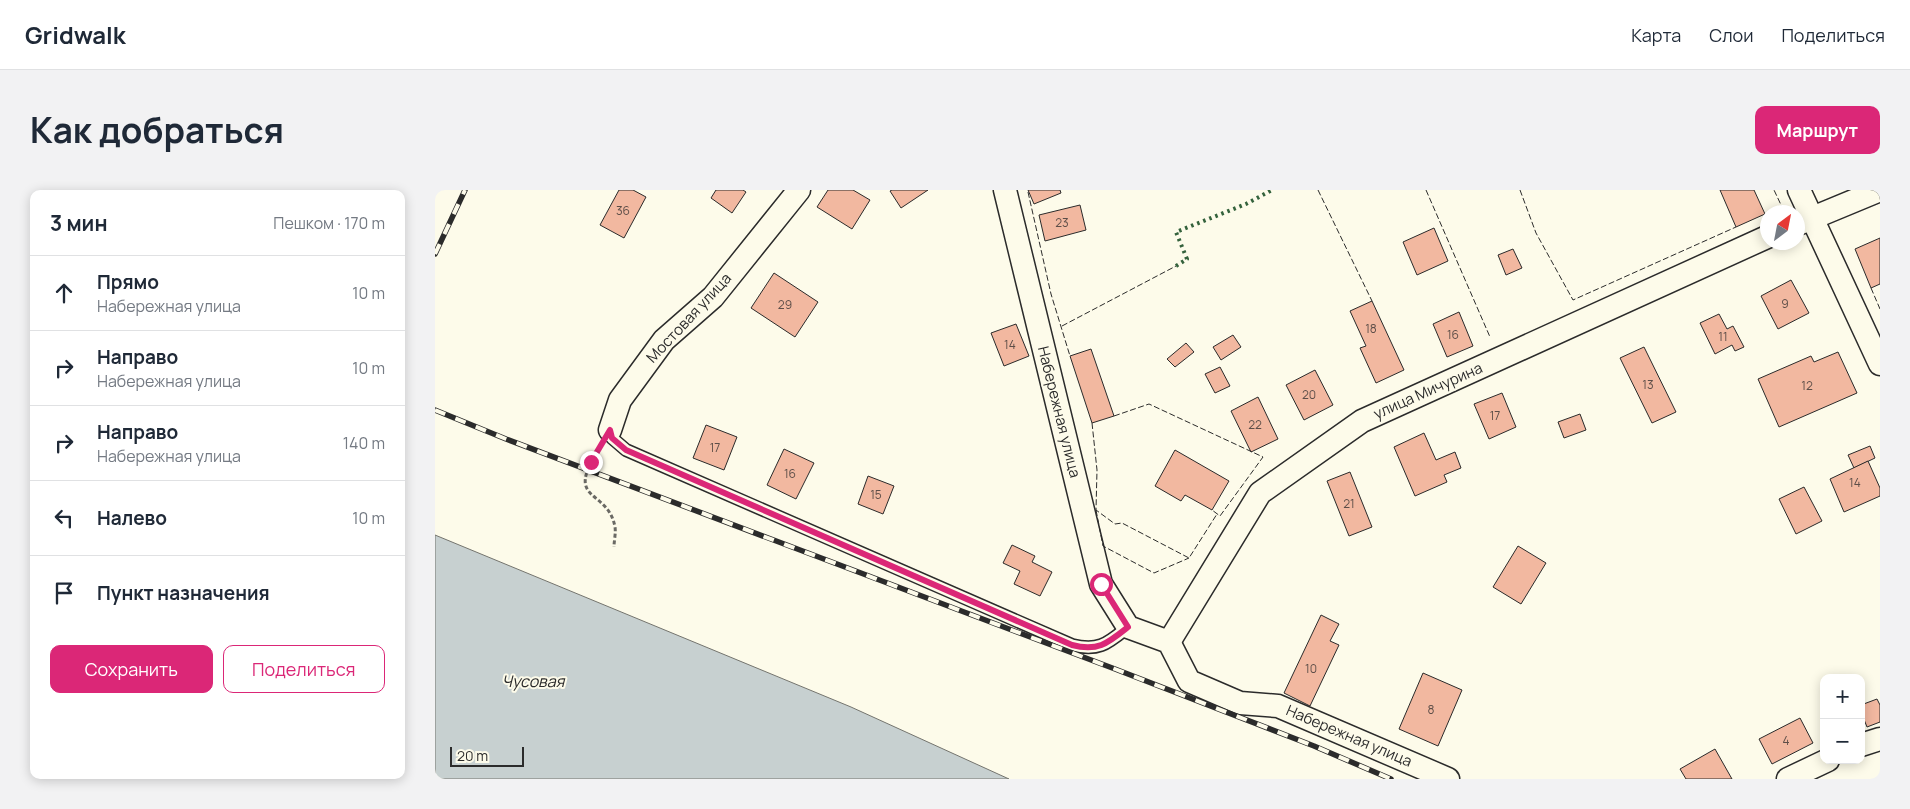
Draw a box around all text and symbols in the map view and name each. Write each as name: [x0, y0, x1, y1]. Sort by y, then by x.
text: Gridwalk: [25, 18, 126, 51]
text: Карта: [1631, 23, 1681, 47]
text: Слои: [1709, 23, 1753, 47]
text: Поделиться: [1781, 23, 1885, 47]
text: Как добраться: [30, 106, 284, 154]
button: Маршрут: [1755, 106, 1880, 154]
house number: 36: [616, 202, 630, 219]
north arrow: [1760, 205, 1805, 250]
text: 3 мин: [50, 209, 107, 237]
text: Пешком · 170 m: [273, 212, 385, 234]
house number: 23: [1055, 214, 1069, 231]
street label: Мостовая улица: [641, 268, 736, 367]
text: Прямо: [97, 269, 159, 295]
icon: ahead: [50, 279, 78, 307]
text: 10 m: [352, 282, 385, 304]
text: Набережная улица: [97, 295, 241, 317]
house number: 9: [1781, 295, 1789, 312]
house number: 29: [778, 296, 792, 313]
house number: 18: [1365, 320, 1377, 337]
house number: 16: [1447, 326, 1459, 343]
house number: 11: [1718, 328, 1728, 345]
house number: 14: [1004, 336, 1016, 353]
text: Направо: [97, 344, 178, 370]
street label: Набережная улица: [1033, 344, 1086, 480]
icon: right: [50, 354, 78, 382]
text: 10 m: [352, 357, 385, 379]
street label: улица Мичурина: [1370, 357, 1486, 424]
text: Набережная улица: [97, 370, 241, 392]
house number: 13: [1642, 376, 1654, 393]
house number: 12: [1801, 377, 1813, 394]
house number: 20: [1302, 386, 1316, 403]
house number: 17: [1490, 407, 1500, 424]
house number: 22: [1248, 416, 1262, 433]
text: Направо: [97, 419, 178, 445]
icon: right: [50, 429, 78, 457]
text: 140 m: [343, 432, 385, 454]
house number: 17: [710, 439, 720, 456]
text: Набережная улица: [97, 445, 241, 467]
route end: [580, 451, 603, 474]
house number: 16: [784, 465, 796, 482]
house number: 14: [1849, 474, 1861, 491]
house number: 15: [870, 486, 882, 503]
house number: 21: [1343, 495, 1355, 512]
icon: left: [50, 504, 78, 532]
text: Налево: [97, 505, 167, 531]
text: 10 m: [352, 507, 385, 529]
route start: [1090, 573, 1113, 596]
icon: arrive: [50, 579, 78, 607]
text: Пункт назначения: [97, 580, 270, 606]
button: Сохранить: [50, 645, 213, 693]
button: Поделиться: [223, 645, 385, 693]
house number: 10: [1305, 660, 1317, 677]
water label: Чусовая: [502, 670, 566, 692]
map controls: [1820, 674, 1865, 764]
button: +: [1820, 674, 1865, 719]
street label: Набережная улица: [1283, 700, 1415, 772]
house number: 8: [1428, 701, 1435, 718]
button: −: [1820, 719, 1865, 764]
house number: 4: [1782, 732, 1790, 749]
scale bar: [450, 744, 524, 767]
text: 20 m: [457, 746, 488, 765]

